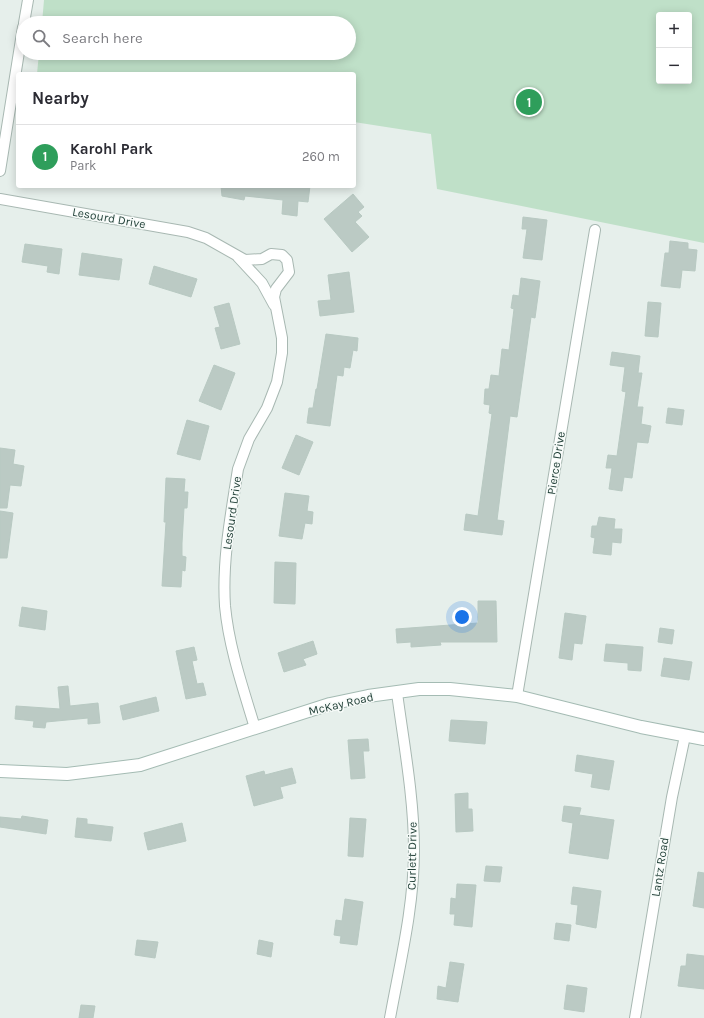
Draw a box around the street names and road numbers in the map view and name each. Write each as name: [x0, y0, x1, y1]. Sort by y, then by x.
street label: Lesourd Drive: [71, 205, 147, 231]
street label: Pierce Drive: [544, 430, 568, 496]
street label: Lesourd Drive: [220, 475, 244, 551]
street label: McKay Road: [307, 690, 375, 718]
street label: Curlett Drive: [404, 822, 420, 890]
street label: Lantz Road: [648, 836, 672, 898]

